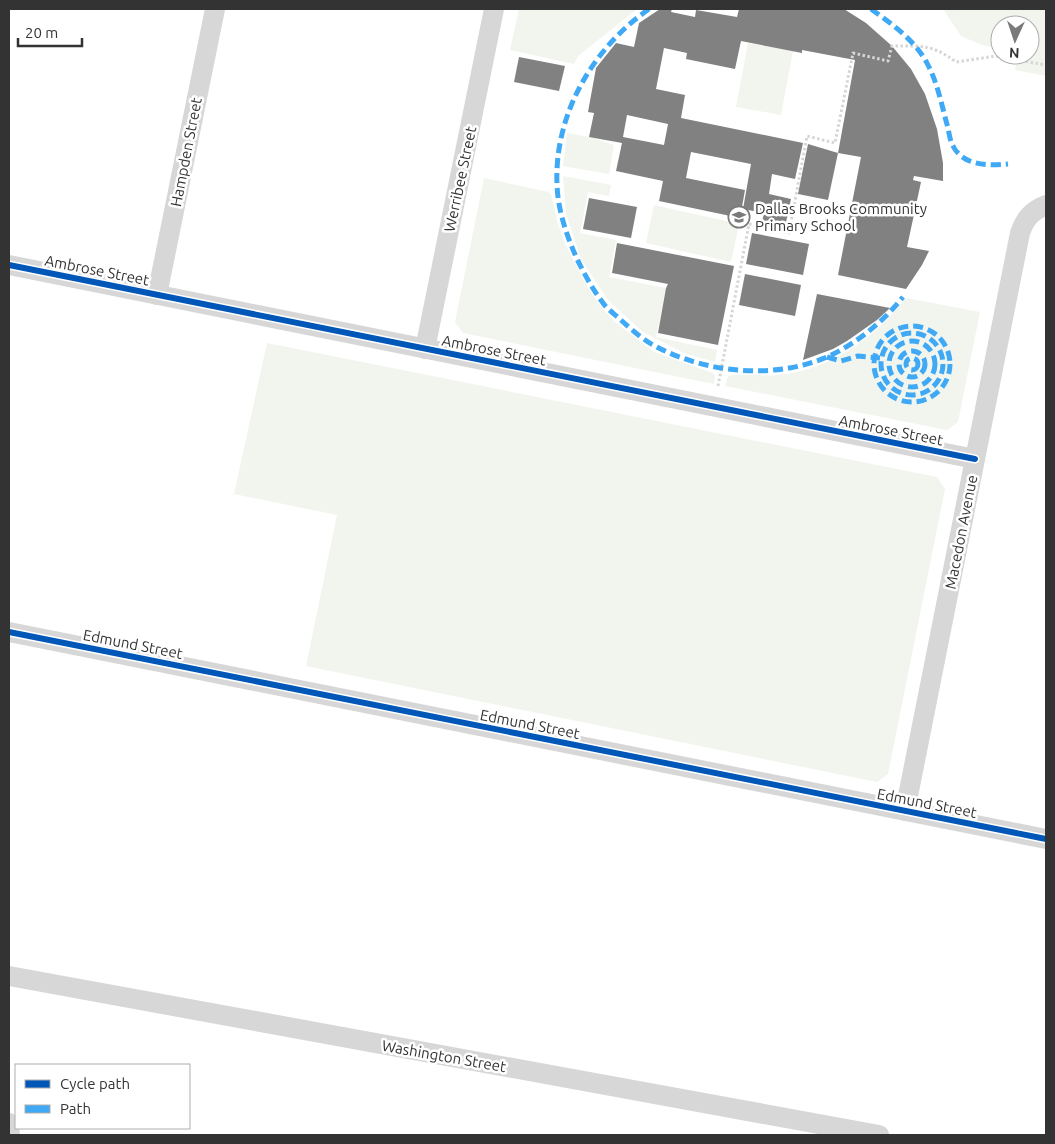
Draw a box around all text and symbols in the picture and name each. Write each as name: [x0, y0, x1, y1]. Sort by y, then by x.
scale bar: [18, 15, 81, 47]
north arrow: [990, 15, 1040, 65]
text: 20 m: [25, 24, 58, 41]
text: N: [1009, 45, 1020, 61]
street label: Hampden Street: [167, 96, 205, 208]
street label: Werribee Street: [440, 125, 480, 233]
place label: Dallas Brooks Community Primary School: [755, 200, 927, 234]
school or university icon: Dallas Brooks Community Primary School: [727, 205, 751, 229]
street label: Ambrose Street: [43, 252, 151, 288]
street label: Ambrose Street: [440, 332, 548, 368]
street label: Ambrose Street: [837, 412, 945, 448]
street label: Macedon Avenue: [942, 473, 980, 591]
street label: Edmund Street: [82, 626, 184, 662]
street label: Edmund Street: [479, 706, 581, 742]
street label: Edmund Street: [876, 785, 978, 821]
street label: Washington Street: [381, 1037, 507, 1075]
legend: [15, 1064, 190, 1129]
text: Cycle path: [60, 1075, 130, 1092]
text: Path: [60, 1100, 91, 1117]

